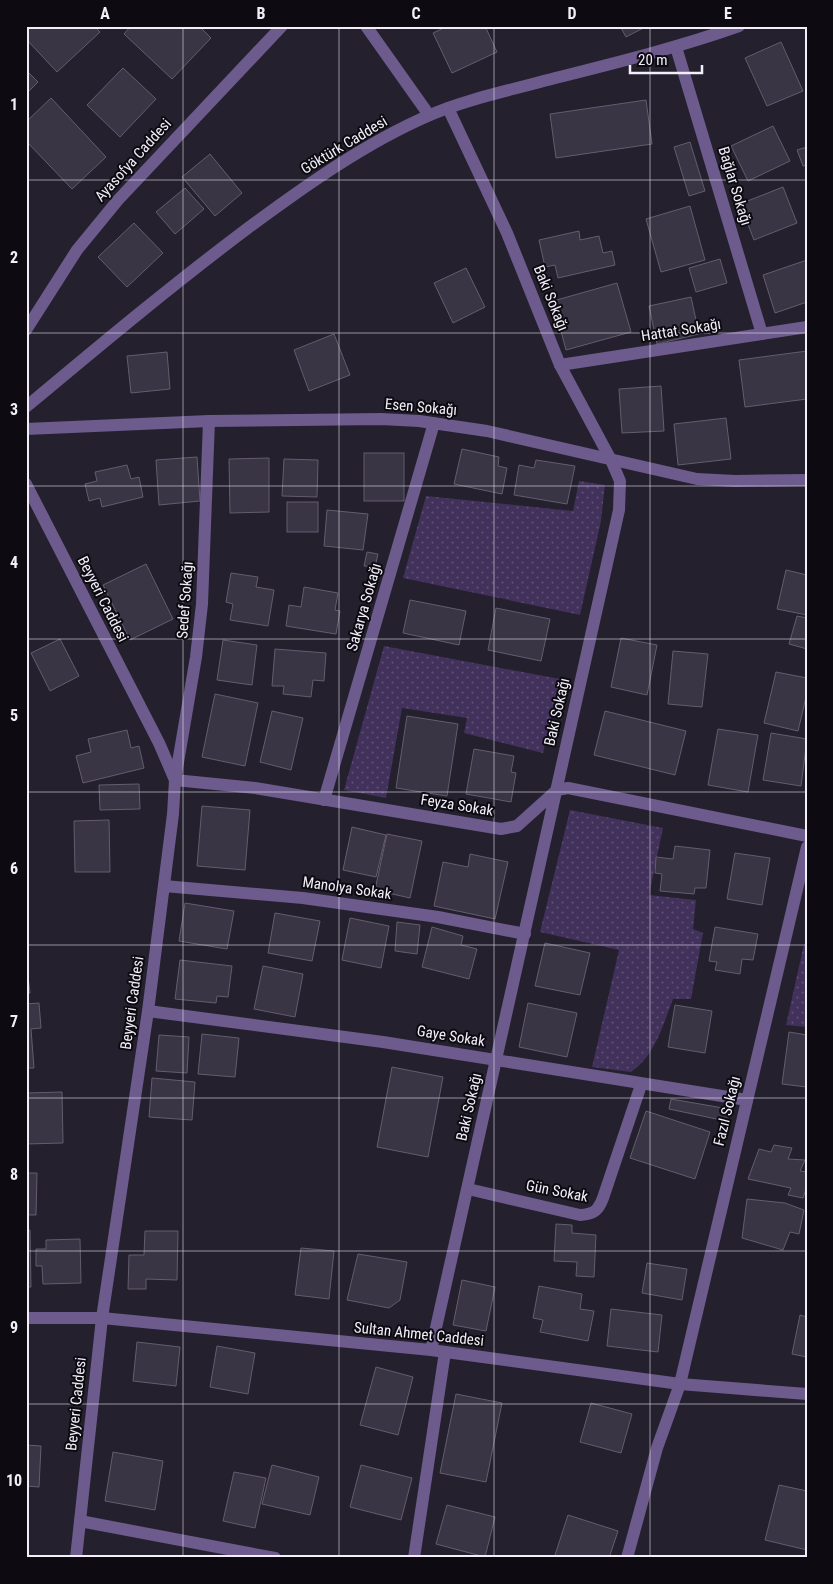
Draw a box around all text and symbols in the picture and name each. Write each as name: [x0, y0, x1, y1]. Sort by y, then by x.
text: A: [100, 4, 110, 23]
text: B: [257, 4, 266, 23]
text: C: [411, 4, 421, 23]
text: D: [567, 4, 577, 23]
text: E: [724, 4, 732, 23]
scale bar: [630, 42, 703, 74]
text: 20 m: [638, 51, 668, 69]
text: 1: [10, 95, 18, 114]
street label: Göktürk Caddesi: [298, 112, 390, 178]
street label: Ayasofya Caddesi: [91, 115, 175, 205]
street label: Bağlar Sokağı: [714, 144, 756, 228]
text: 2: [10, 248, 18, 267]
street label: Baki Sokağı: [530, 263, 572, 333]
street label: Hattat Sokağı: [640, 315, 722, 345]
street label: Esen Sokağı: [384, 395, 458, 419]
text: 3: [10, 400, 18, 419]
text: 4: [10, 553, 18, 572]
street label: Beyyeri Caddesi: [74, 553, 132, 645]
street label: Sedef Sokağı: [173, 561, 197, 639]
street label: Sakarya Sokağı: [343, 561, 385, 653]
street label: Baki Sokağı: [540, 676, 574, 748]
text: 5: [10, 706, 18, 725]
street label: Feyza Sokak: [419, 790, 495, 820]
text: 6: [10, 859, 18, 878]
street label: Manolya Sokak: [301, 873, 393, 903]
street label: Beyyeri Caddesi: [117, 955, 147, 1051]
text: 7: [10, 1012, 18, 1031]
street label: Gaye Sokak: [416, 1022, 487, 1050]
street label: Baki Sokağı: [452, 1071, 486, 1143]
street label: Fazıl Sokağı: [710, 1074, 744, 1148]
text: 8: [10, 1165, 18, 1184]
street label: Gün Sokak: [524, 1176, 590, 1206]
text: 9: [10, 1318, 18, 1337]
street label: Sultan Ahmet Caddesi: [353, 1318, 485, 1350]
street label: Beyyeri Caddesi: [62, 1356, 90, 1452]
text: 10: [6, 1471, 22, 1490]

